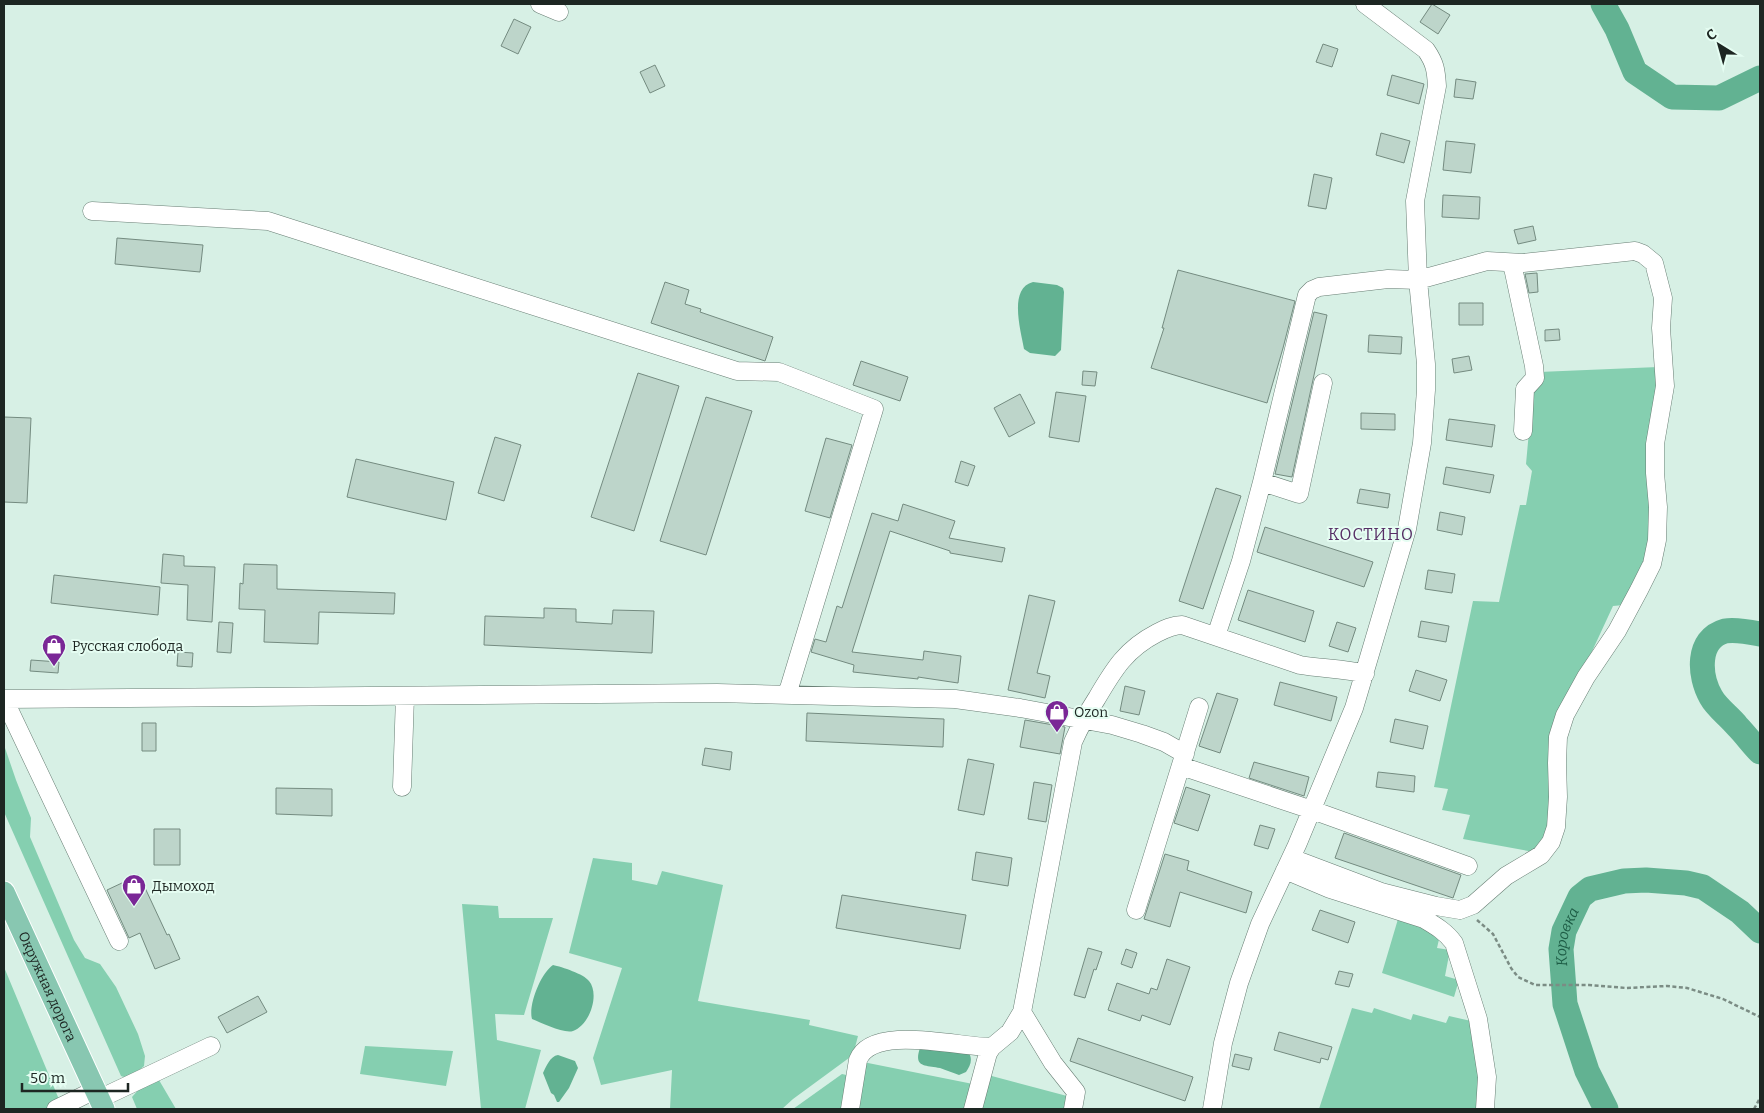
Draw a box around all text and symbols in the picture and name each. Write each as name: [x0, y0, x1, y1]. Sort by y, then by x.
north arrow: [1694, 20, 1744, 70]
text: С: [1703, 25, 1720, 44]
district label: КОСТИНО: [1328, 525, 1414, 544]
shop icon: Русская слобода: [41, 633, 67, 667]
place label: Русская слобода: [72, 638, 183, 655]
shop icon: Ozon: [1044, 699, 1070, 733]
place label: Ozon: [1074, 704, 1108, 721]
shop icon: Дымоход: [121, 873, 147, 907]
place label: Дымоход: [152, 878, 215, 895]
water label: Коровка: [1552, 905, 1583, 967]
street label: Окружная дорога: [15, 929, 80, 1045]
scale bar: [22, 1060, 129, 1092]
text: 50 m: [30, 1069, 66, 1087]

